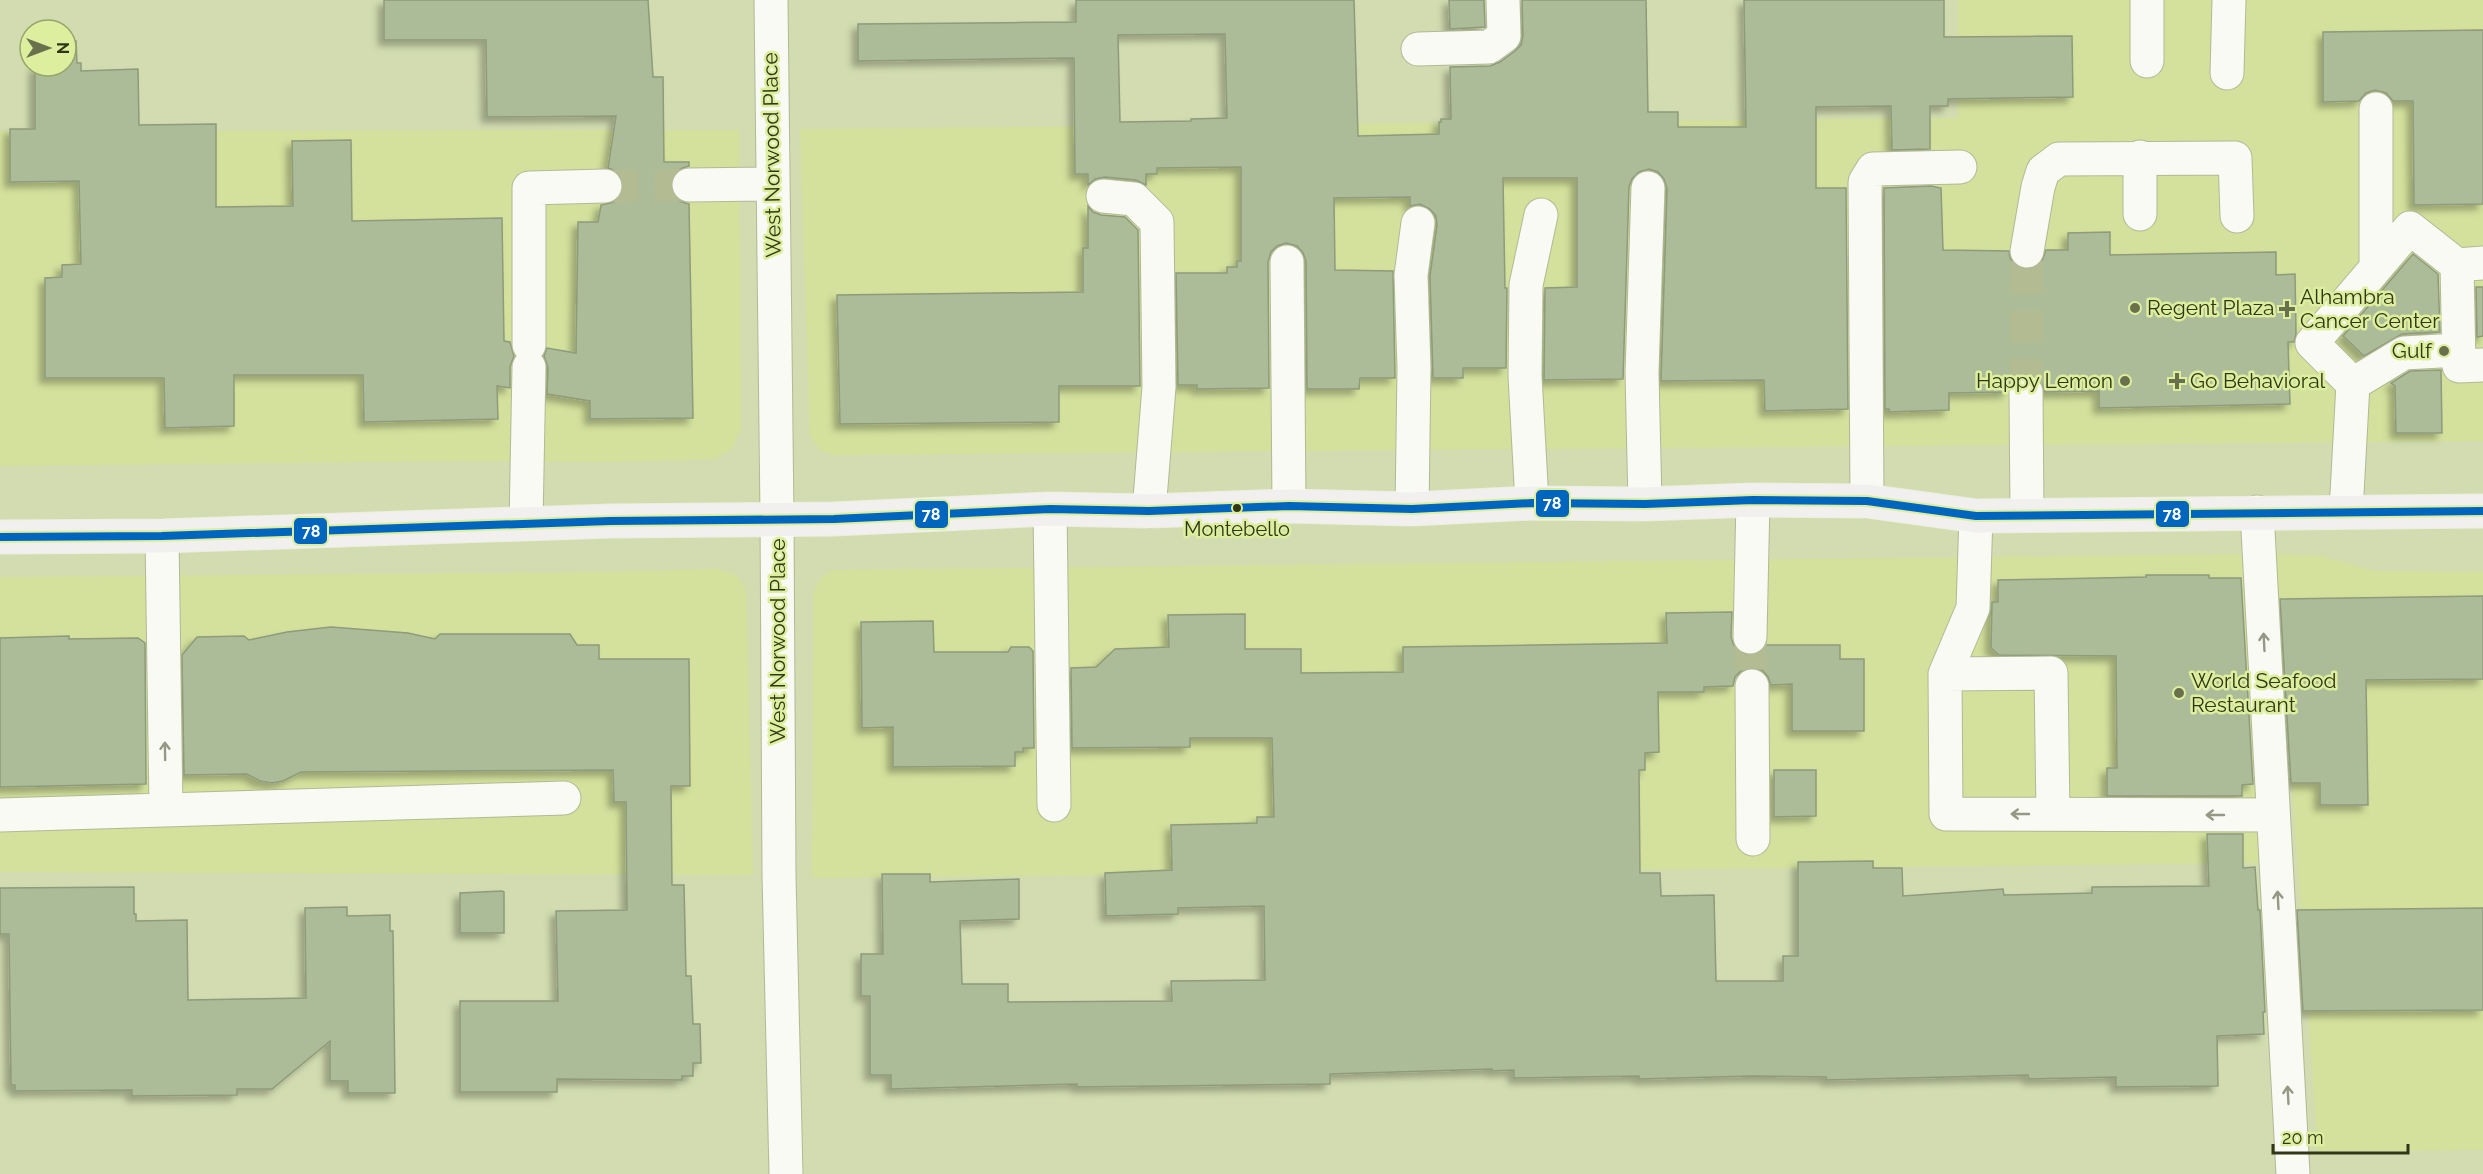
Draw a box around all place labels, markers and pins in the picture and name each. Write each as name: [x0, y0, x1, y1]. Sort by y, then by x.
place label: Alhambra Cancer Center: [2300, 284, 2440, 333]
place label: Regent Plaza: [2147, 295, 2275, 320]
marker: Alhambra Cancer Center: [2278, 300, 2296, 318]
marker: Regent Plaza: [2128, 301, 2142, 315]
place label: Gulf: [2392, 338, 2433, 363]
marker: Gulf: [2437, 344, 2451, 358]
place label: Happy Lemon: [1976, 368, 2113, 393]
place label: Go Behavioral: [2190, 368, 2326, 393]
marker: Go Behavioral: [2168, 372, 2186, 390]
marker: Happy Lemon: [2118, 374, 2132, 388]
marker: Montebello: [1231, 502, 1243, 514]
place label: Montebello: [1184, 517, 1290, 541]
place label: World Seafood Restaurant: [2191, 668, 2337, 717]
marker: World Seafood Restaurant: [2172, 686, 2186, 700]

